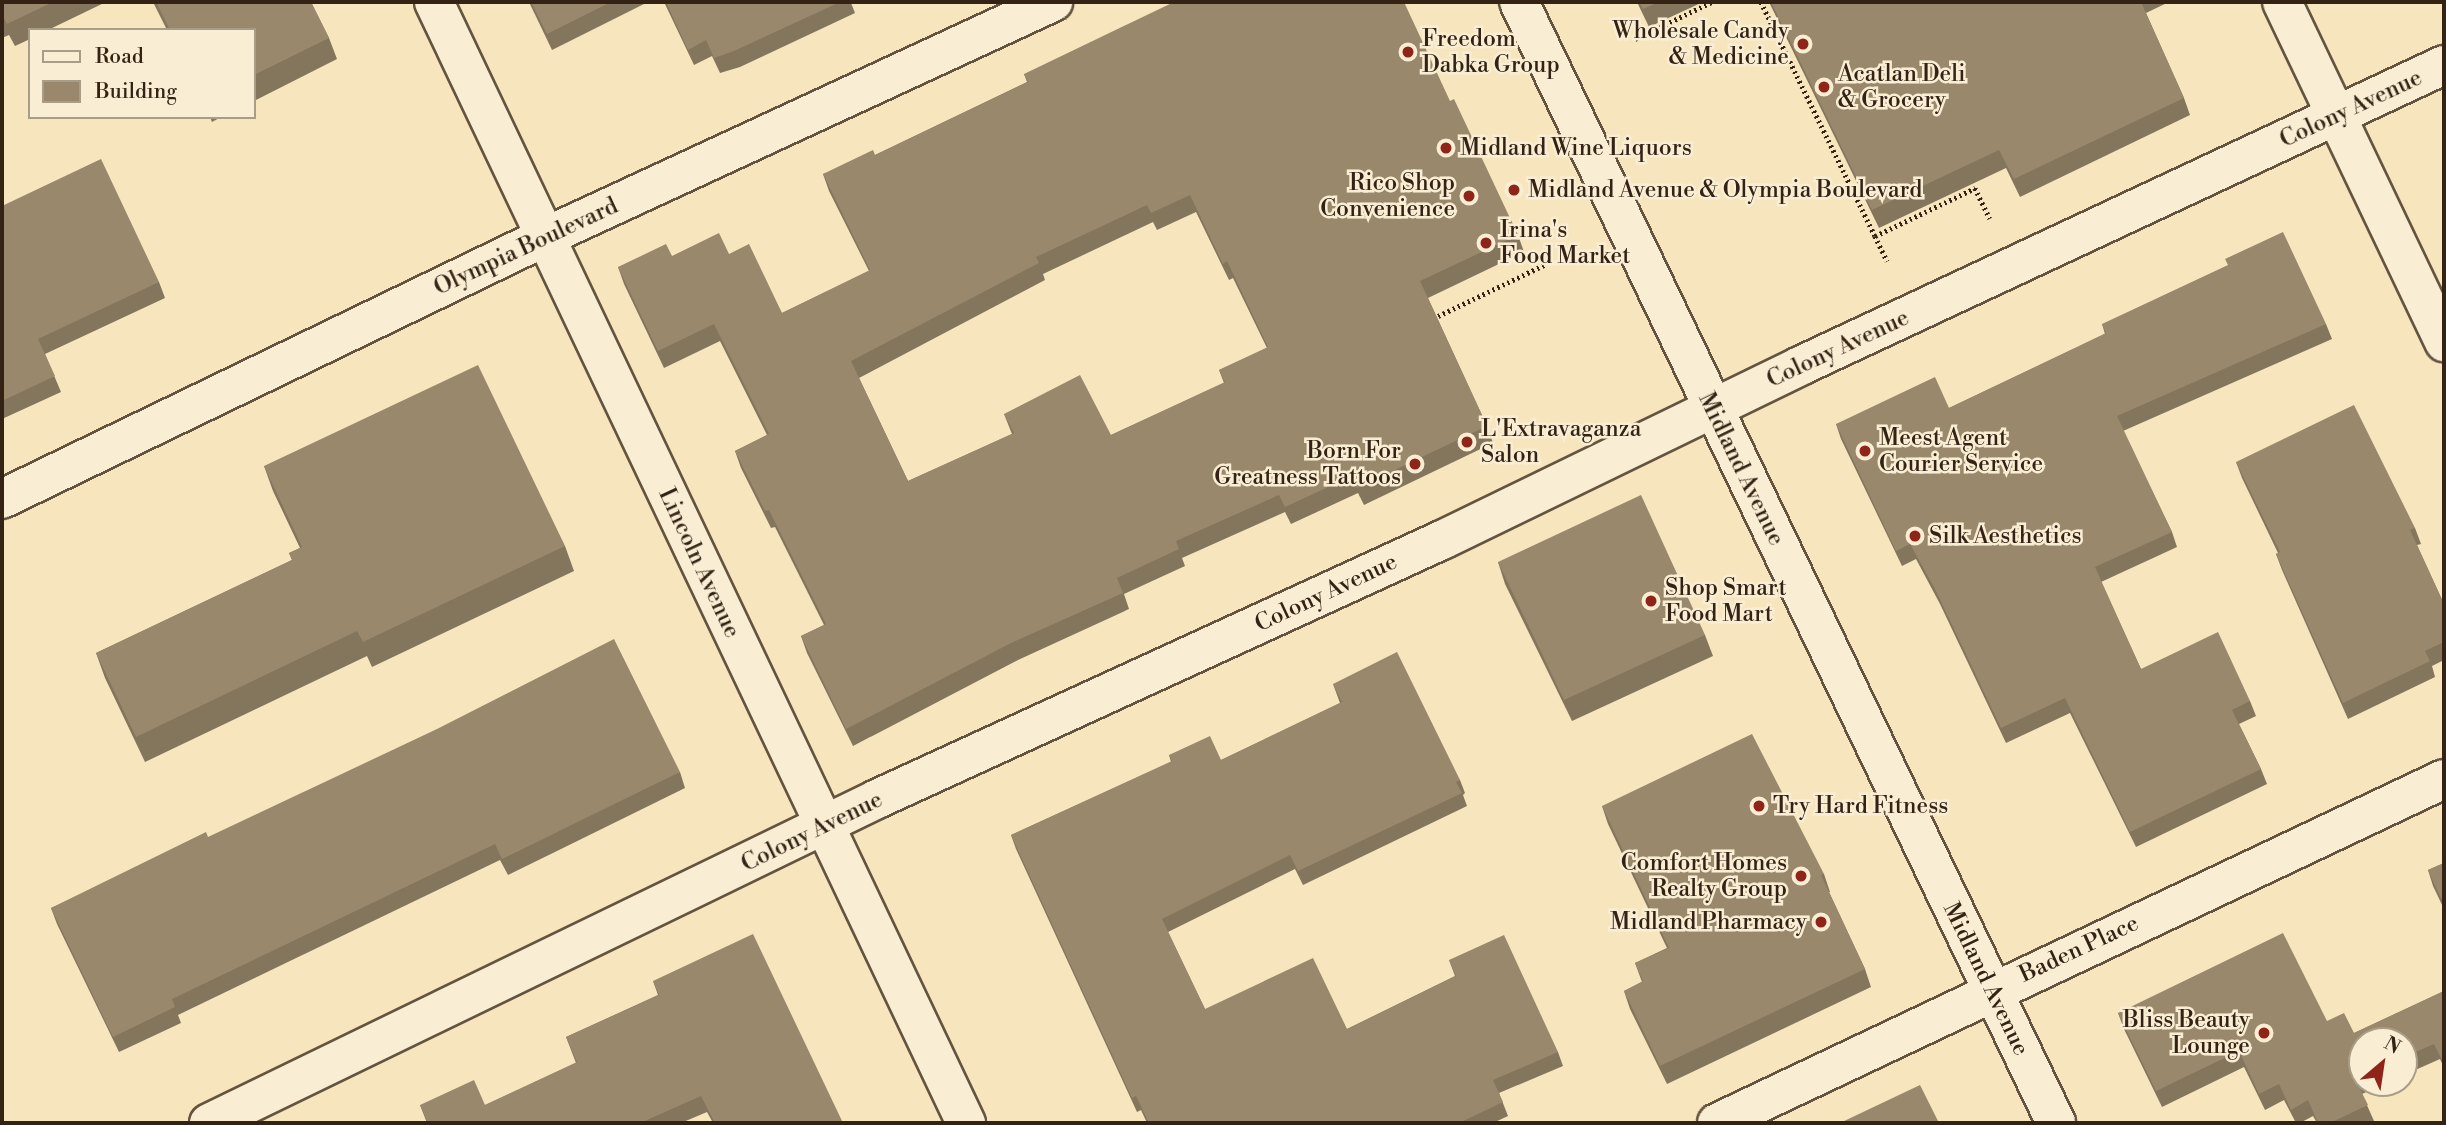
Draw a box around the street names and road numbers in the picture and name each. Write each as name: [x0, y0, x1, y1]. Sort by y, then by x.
street label: Colony Avenue: [2276, 64, 2426, 154]
street label: Olympia Boulevard: [430, 192, 622, 302]
street label: Colony Avenue: [1763, 304, 1913, 394]
street label: Midland Avenue: [1692, 388, 1790, 550]
street label: Lincoln Avenue: [652, 484, 746, 642]
street label: Colony Avenue: [1251, 548, 1401, 638]
street label: Colony Avenue: [737, 786, 887, 878]
street label: Midland Avenue: [1937, 898, 2035, 1060]
street label: Baden Place: [2015, 909, 2143, 989]

